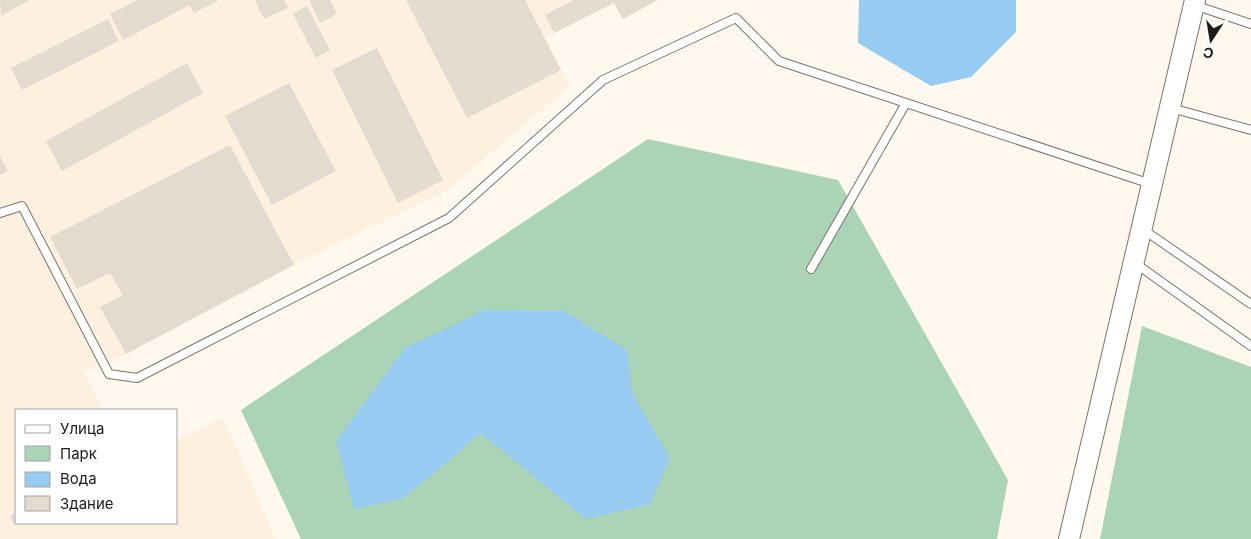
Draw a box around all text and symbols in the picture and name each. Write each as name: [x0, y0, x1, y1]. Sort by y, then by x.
north arrow: [1186, 15, 1236, 65]
text: С: [1201, 44, 1215, 63]
legend: [15, 409, 178, 524]
text: Улица: [60, 419, 104, 438]
text: Парк: [60, 444, 97, 463]
text: Вода: [60, 469, 97, 488]
text: Здание: [60, 494, 114, 513]

